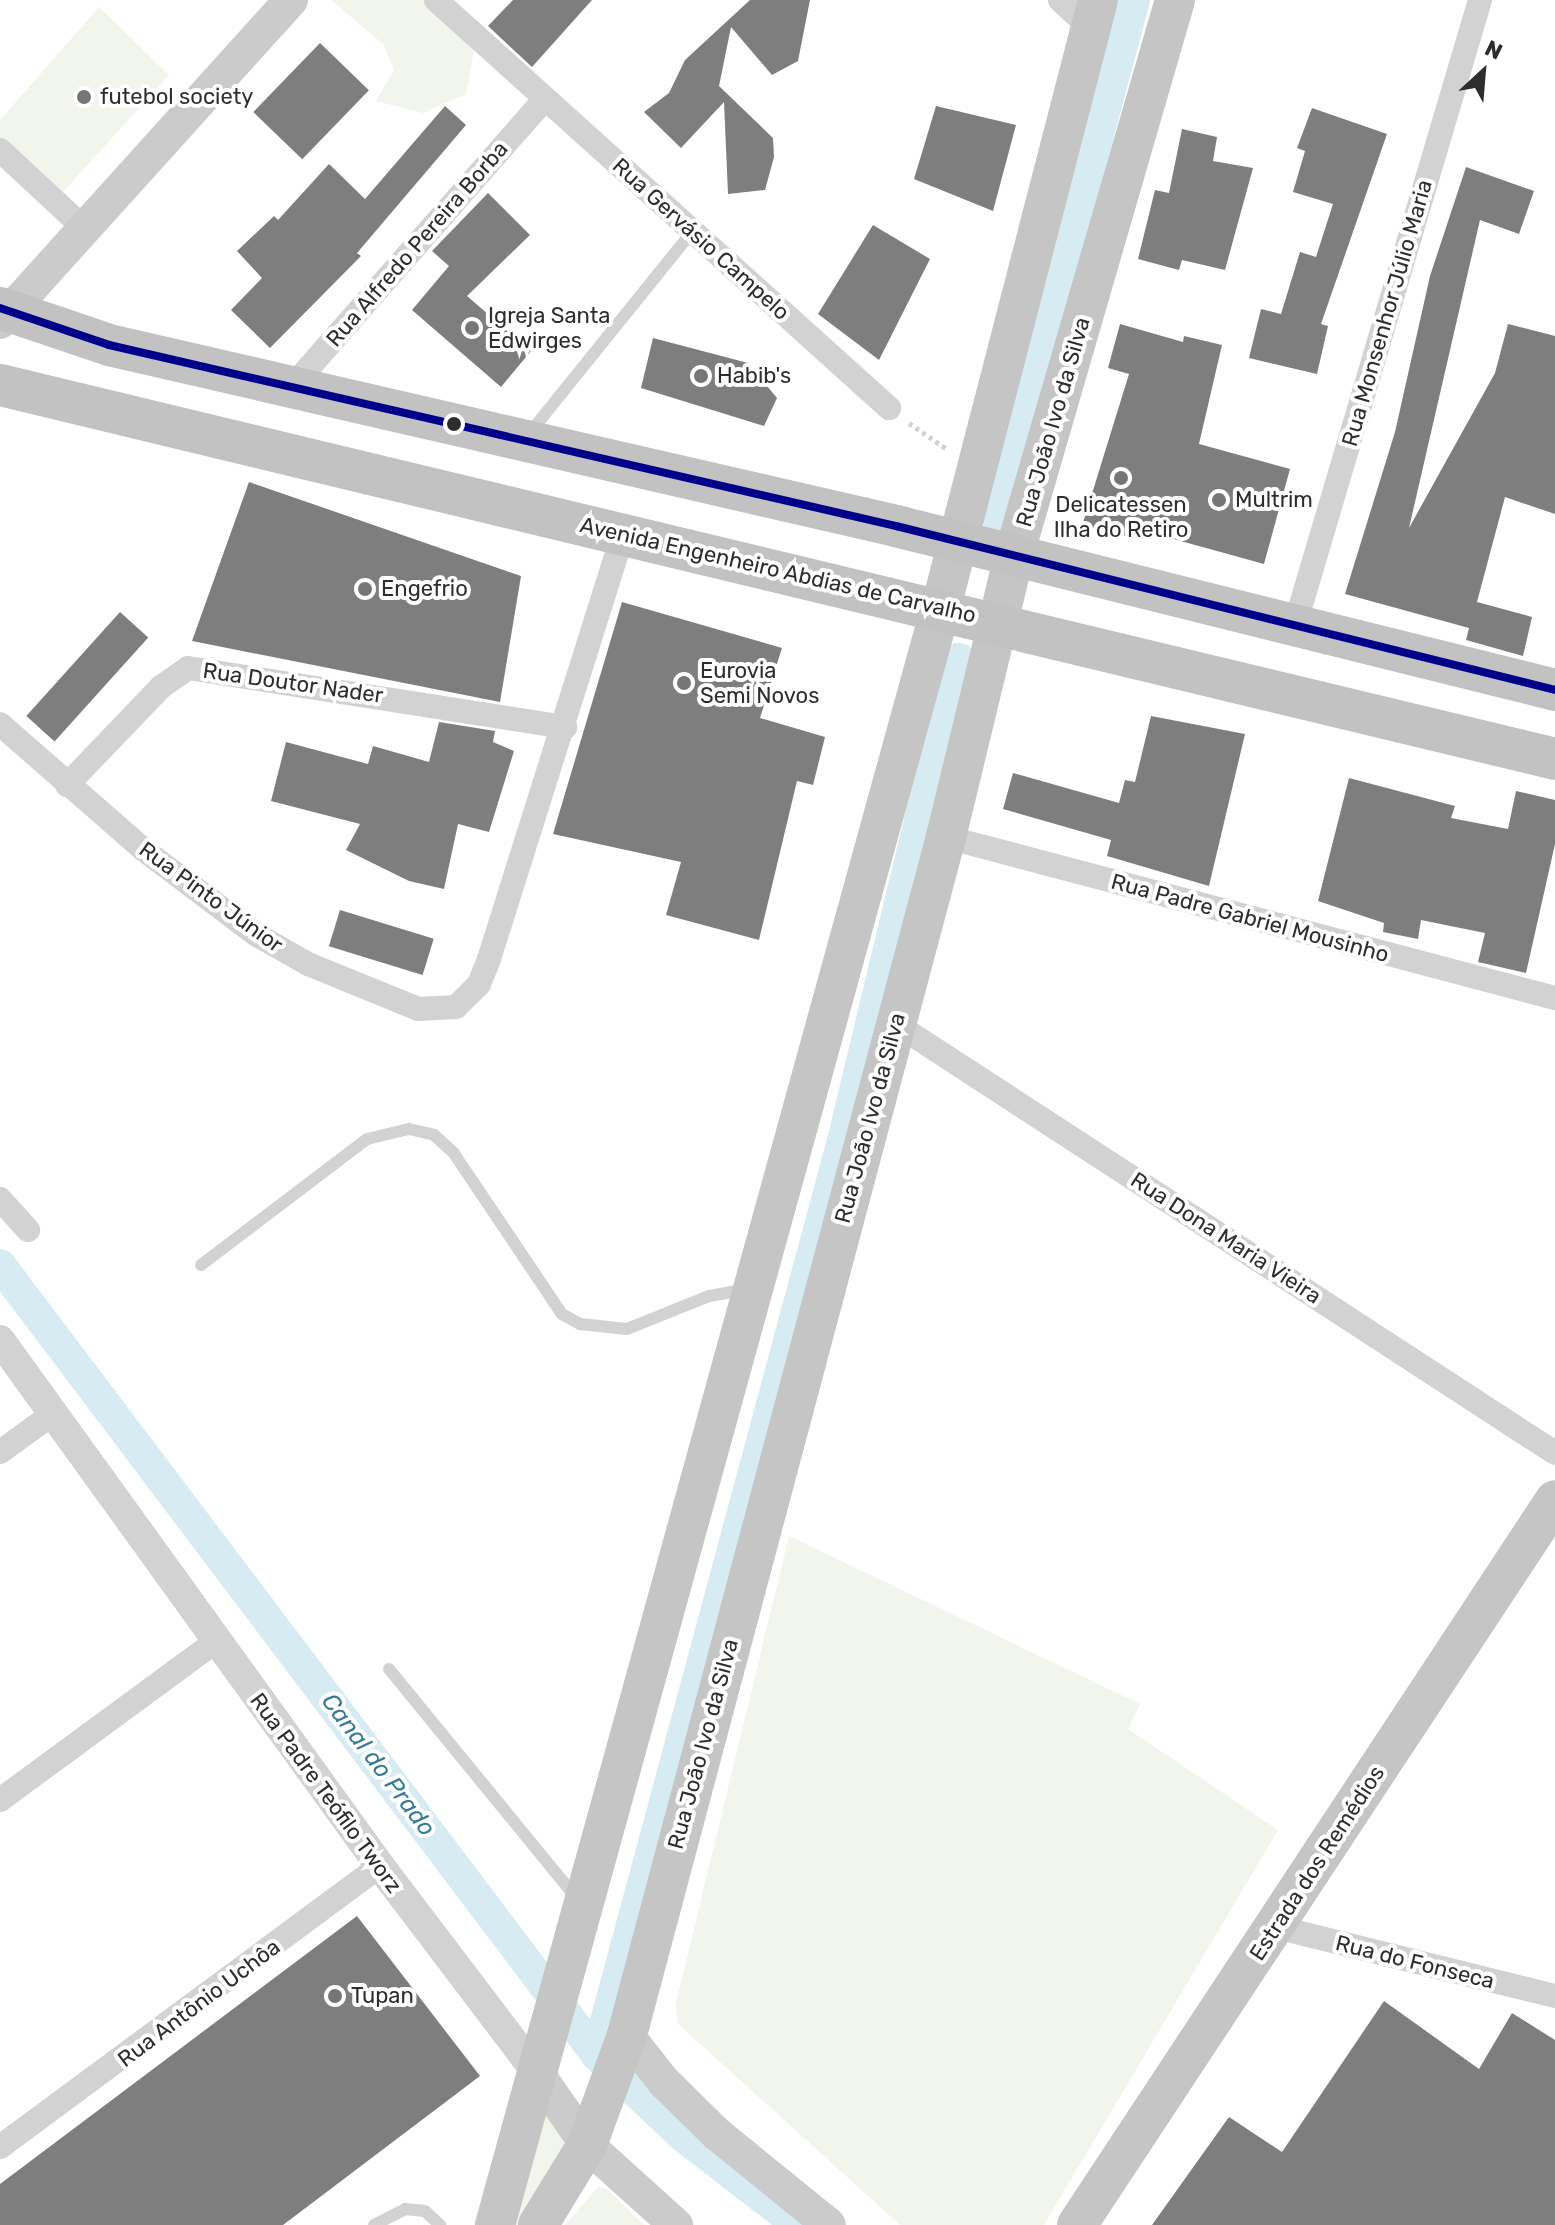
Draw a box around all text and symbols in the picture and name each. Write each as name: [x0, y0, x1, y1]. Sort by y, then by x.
north arrow: [1443, 32, 1523, 112]
text: N: [1481, 34, 1507, 66]
place label: futebol society: [100, 84, 253, 110]
marker: futebol society: [75, 88, 93, 106]
street label: Rua Alfredo Pereira Borba: [320, 136, 514, 352]
street label: Rua Gervásio Campelo: [607, 153, 795, 325]
street label: Rua Monsenhor Júlio Maria: [1336, 176, 1438, 450]
place label: Igreja Santa Edwirges: [488, 302, 610, 354]
street label: Rua João Ivo da Silva: [1010, 314, 1096, 530]
marker: Igreja Santa Edwirges: [463, 319, 481, 337]
place label: Habib's: [717, 363, 791, 389]
marker: Habib's: [692, 367, 710, 385]
unlabelled marker: [446, 416, 462, 432]
marker: Delicatessen Ilha do Retiro: [1112, 469, 1130, 487]
place label: Multrim: [1235, 487, 1313, 513]
place label: Delicatessen Ilha do Retiro: [1054, 491, 1188, 542]
marker: Multrim: [1210, 491, 1228, 509]
street label: Avenida Engenheiro Abdias de Carvalho: [577, 511, 979, 629]
place label: Engefrio: [381, 576, 468, 602]
marker: Engefrio: [356, 580, 374, 598]
street label: Rua Doutor Nader: [201, 657, 385, 709]
place label: Eurovia Semi Novos: [700, 657, 819, 708]
marker: Eurovia Semi Novos: [675, 674, 693, 692]
street label: Rua Pinto Júnior: [134, 836, 288, 958]
street label: Rua Padre Gabriel Mousinho: [1108, 868, 1392, 968]
street label: Rua João Ivo da Silva: [829, 1010, 911, 1226]
street label: Rua Dona Maria Vieira: [1126, 1166, 1326, 1310]
street label: Rua João Ivo da Silva: [662, 1636, 744, 1852]
street label: Rua Padre Teófilo Tworz: [244, 1687, 408, 1899]
water label: Canal do Prado: [315, 1688, 441, 1842]
street label: Estrada dos Remédios: [1244, 1761, 1390, 1965]
street label: Rua do Fonseca: [1333, 1930, 1497, 1994]
street label: Rua Antônio Uchôa: [112, 1933, 286, 2073]
place label: Tupan: [351, 1983, 414, 2009]
marker: Tupan: [326, 1987, 344, 2005]

